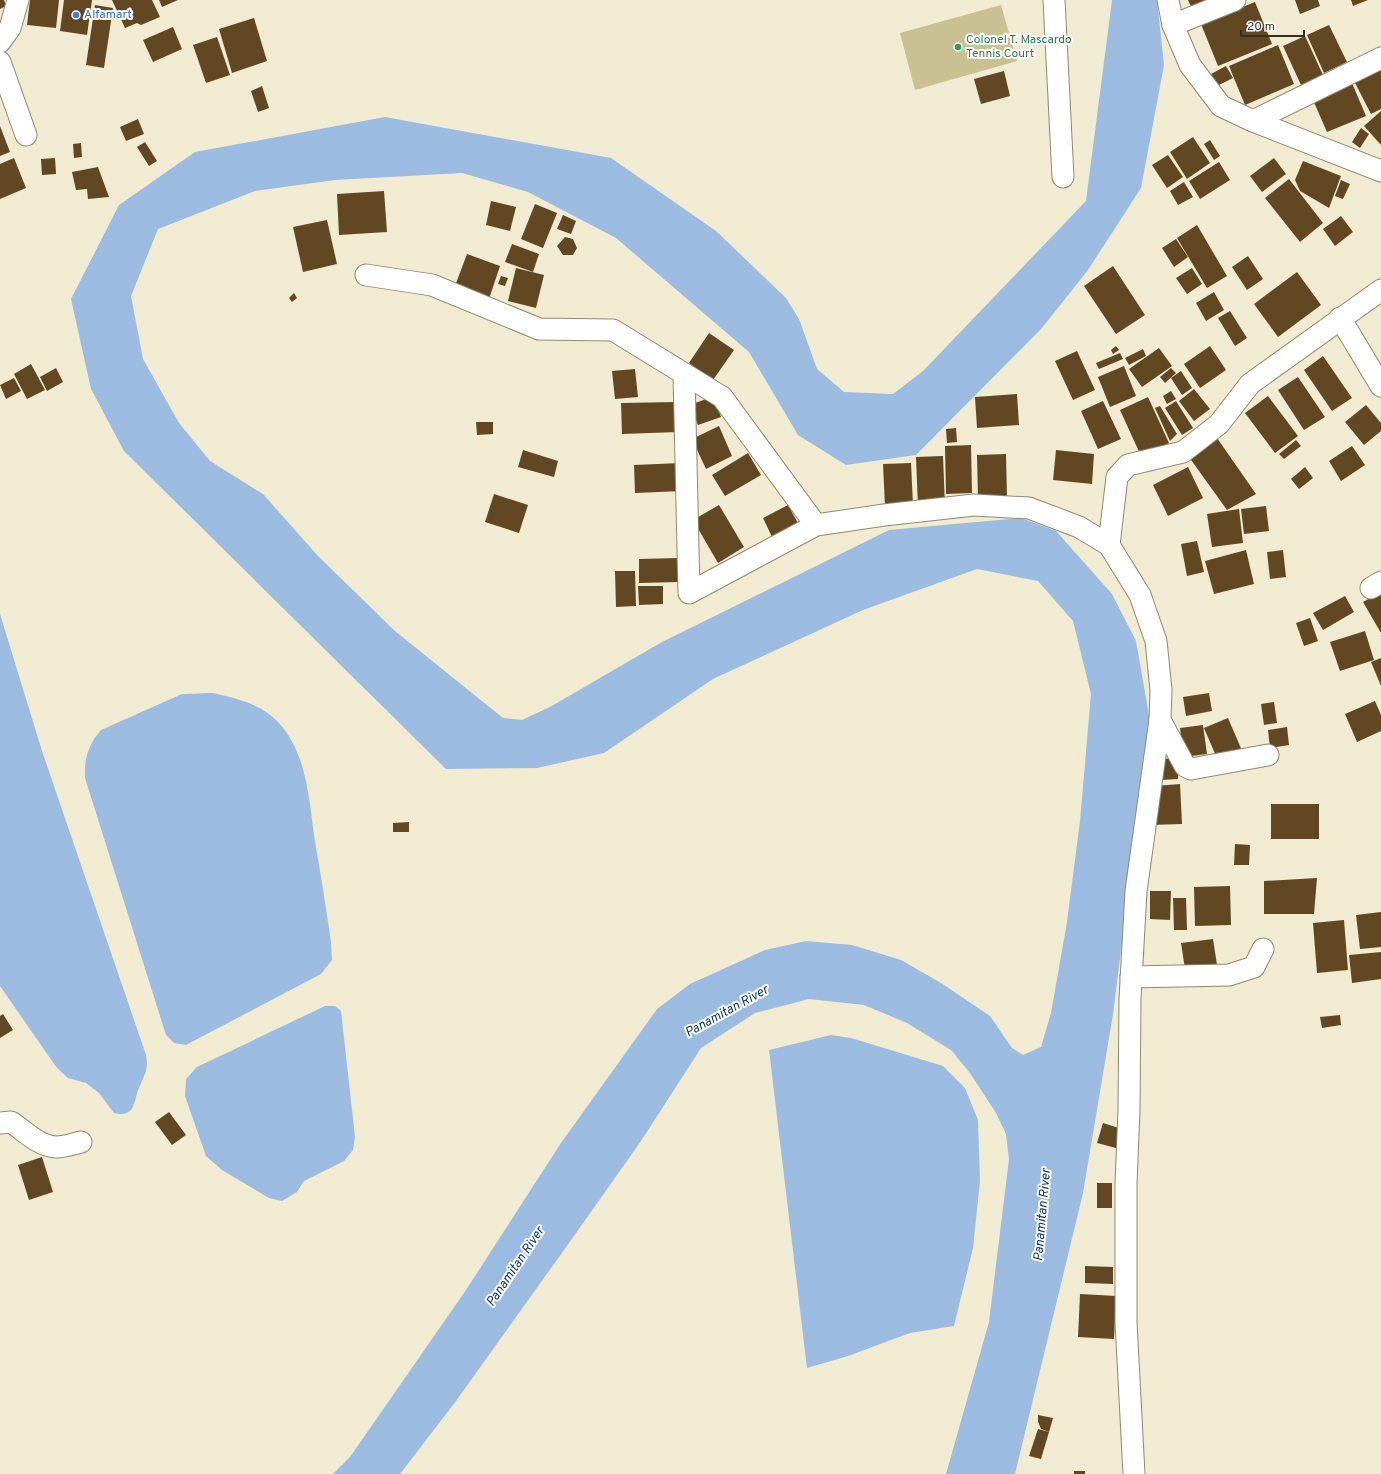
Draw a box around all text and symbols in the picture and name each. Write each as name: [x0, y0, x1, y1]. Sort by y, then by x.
place label: Alfamart: [84, 7, 132, 23]
marker: Alfamart: [71, 10, 81, 20]
scale bar: [1241, 12, 1304, 38]
text: 20 m: [1247, 19, 1275, 35]
place label: Colonel T. Mascardo Tennis Court: [966, 32, 1072, 62]
marker: Colonel T. Mascardo Tennis Court: [953, 42, 963, 52]
water label: Panamitan River: [683, 982, 772, 1041]
water label: Panamitan River: [1031, 1167, 1055, 1262]
water label: Panamitan River: [483, 1223, 549, 1310]

